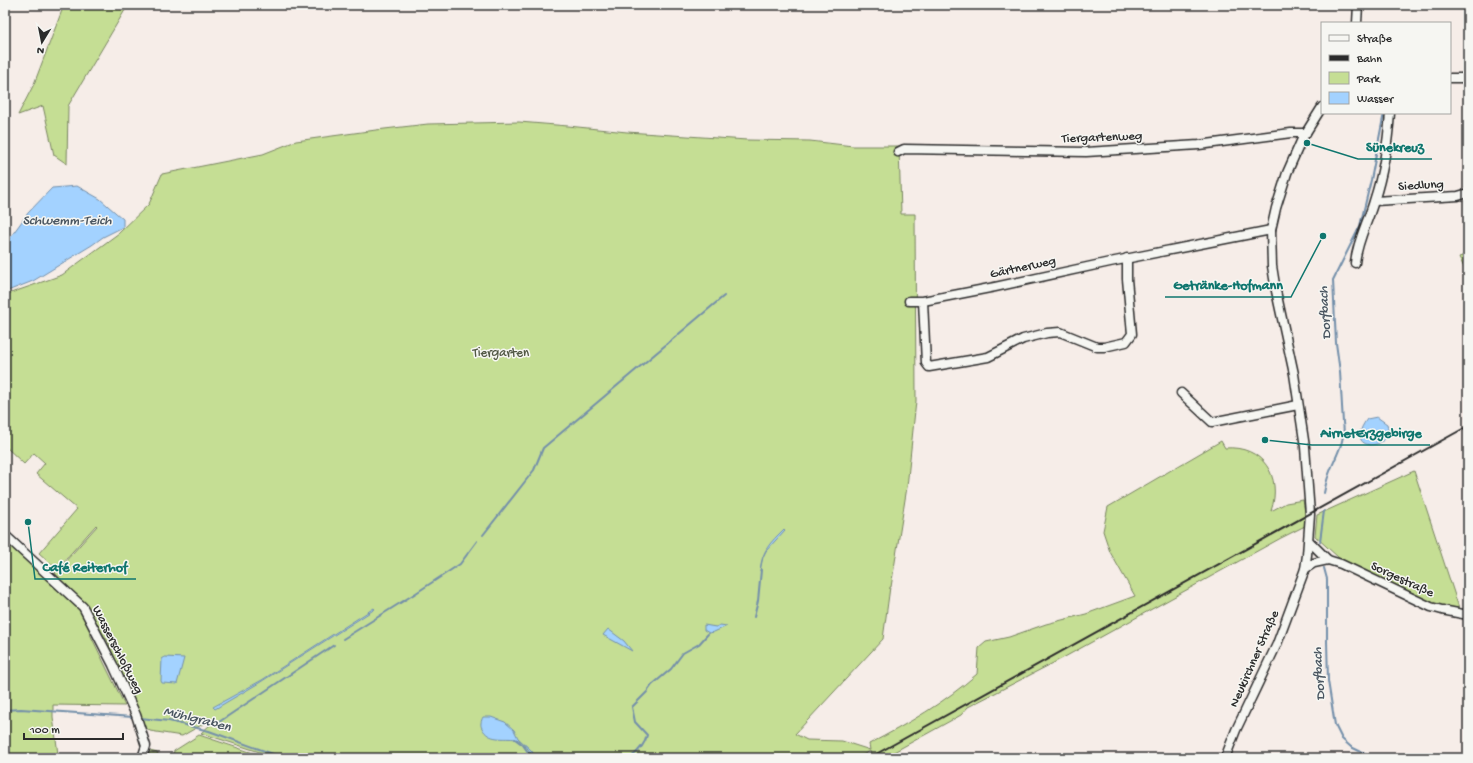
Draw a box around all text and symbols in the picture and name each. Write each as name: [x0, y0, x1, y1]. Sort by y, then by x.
north arrow: [22, 22, 62, 62]
legend: [1321, 22, 1451, 114]
text: Straße: [1357, 33, 1393, 47]
text: N: [36, 43, 45, 56]
text: Bahn: [1356, 53, 1382, 67]
text: Park: [1356, 73, 1382, 87]
text: Wasser: [1357, 93, 1395, 107]
street label: Tiergartenweg: [1060, 129, 1143, 147]
callout: Sünekreuz: [1358, 133, 1432, 159]
text: Sünekreuz: [1366, 140, 1425, 157]
street label: Siedlung: [1398, 177, 1444, 195]
water label: Schwemm-Teich: [22, 213, 112, 230]
street label: Gärtnerweg: [989, 254, 1057, 282]
callout: Getränke-Hofmann: [1165, 271, 1291, 297]
text: Getränke-Hofmann: [1173, 278, 1283, 295]
water label: Dorfbach: [1316, 285, 1336, 340]
park label: Tiergarten: [472, 346, 530, 361]
callout: AirnetErzgebirge: [1312, 419, 1430, 445]
text: AirnetErzgebirge: [1319, 426, 1423, 443]
callout: Café Reiterhof: [35, 553, 136, 579]
street label: Sorgestraße: [1368, 559, 1436, 601]
text: Café Reiterhof: [42, 560, 129, 577]
street label: Wasserschloßweg: [88, 603, 146, 697]
street label: Neukirchner Straße: [1227, 608, 1283, 710]
water label: Dorfbach: [1310, 646, 1330, 701]
water label: Mühlgraben: [162, 703, 233, 737]
scale bar: [24, 715, 123, 741]
text: 100 m: [29, 724, 60, 738]

